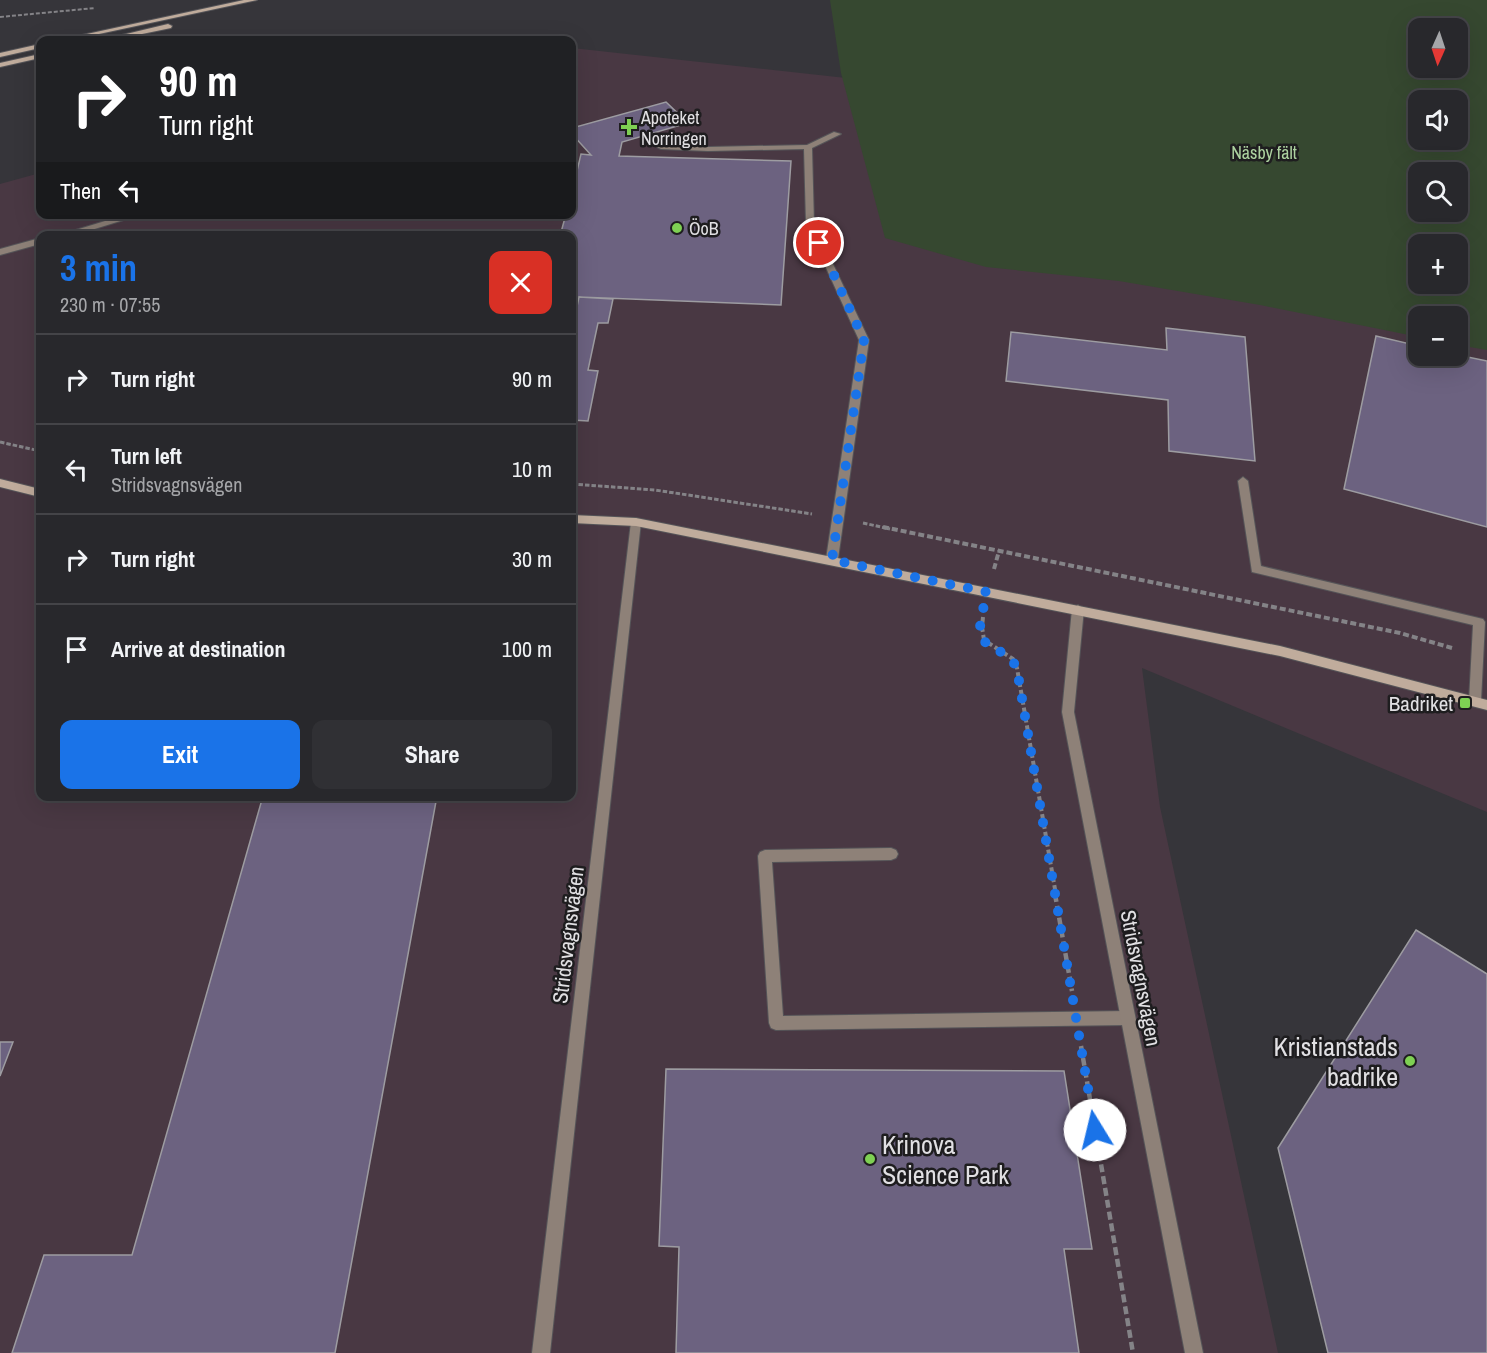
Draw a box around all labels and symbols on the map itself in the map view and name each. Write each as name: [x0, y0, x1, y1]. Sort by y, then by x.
north arrow: [1408, 18, 1468, 78]
place label: Apoteket Norringen: [640, 105, 707, 151]
marker: Apoteket Norringen: [622, 120, 636, 134]
park label: Näsby fält: [1231, 140, 1297, 165]
place label: ÖoB: [689, 216, 719, 241]
pin: [793, 217, 844, 268]
marker: ÖoB: [670, 221, 684, 235]
place label: Badriket: [1389, 689, 1453, 718]
marker: Badriket: [1458, 696, 1472, 710]
street label: Stridsvagnsvägen: [545, 865, 591, 1005]
street label: Stridsvagnsvägen: [1114, 908, 1168, 1048]
place label: Kristianstads badrike: [1274, 1029, 1398, 1094]
marker: Kristianstads badrike: [1403, 1054, 1417, 1068]
position arrow: [1063, 1098, 1127, 1162]
place label: Krinova Science Park: [882, 1127, 1009, 1192]
marker: Krinova Science Park: [863, 1152, 877, 1166]

